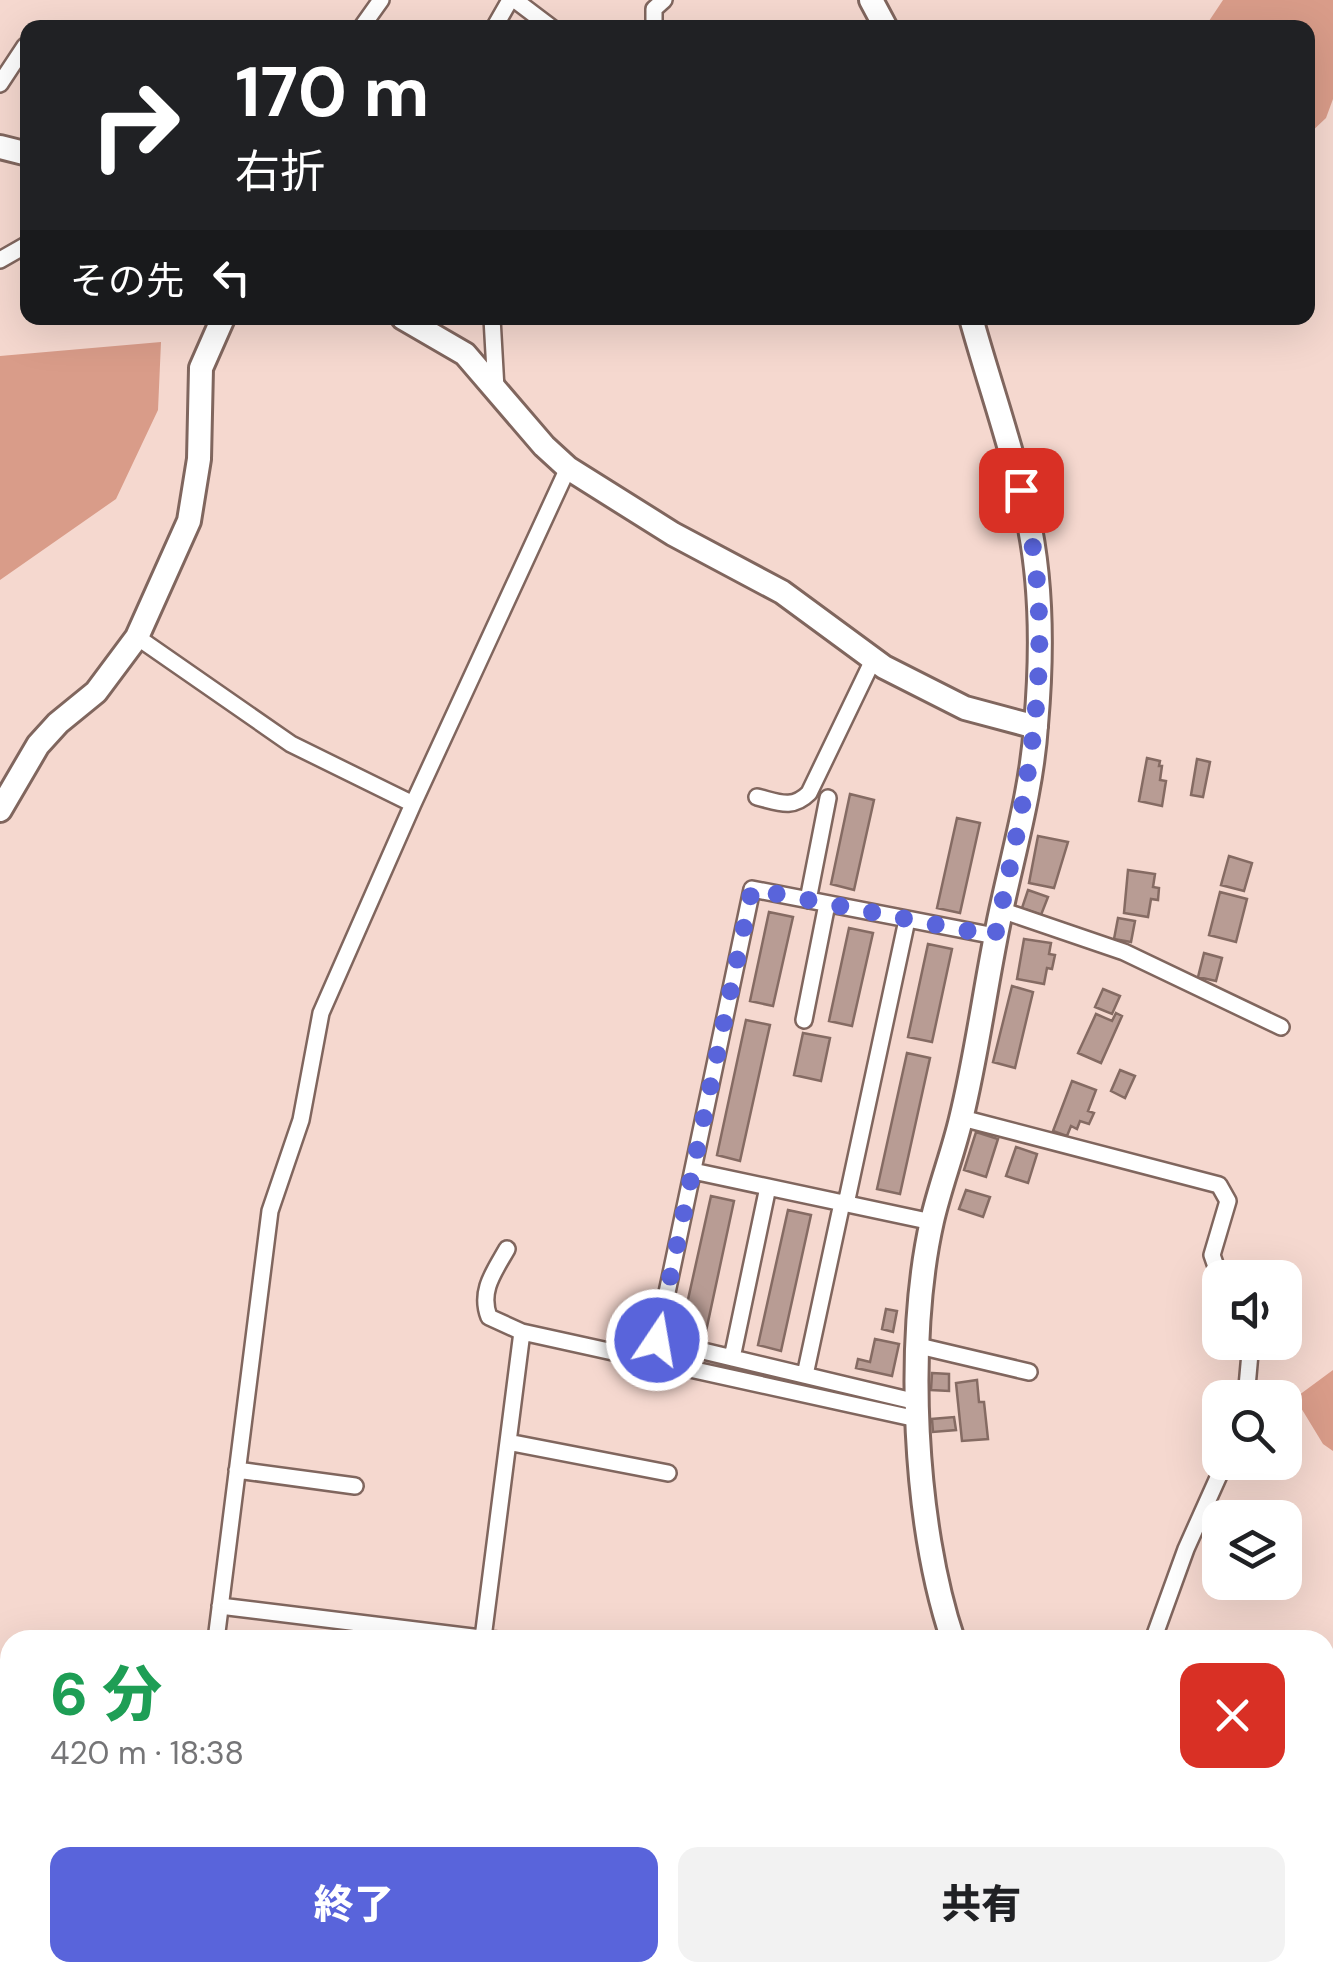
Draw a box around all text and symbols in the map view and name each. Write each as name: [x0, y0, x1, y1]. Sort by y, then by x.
text: 170 m: [235, 47, 429, 138]
icon: right: [70, 60, 200, 190]
text: 右折: [235, 142, 325, 201]
icon: left: [204, 250, 259, 305]
text: その先: [70, 256, 184, 306]
pin: [979, 448, 1064, 533]
icon: arrive: [994, 463, 1049, 518]
map controls: [1202, 1260, 1302, 1600]
button: sound: [1202, 1260, 1302, 1360]
position arrow: [605, 1288, 709, 1392]
button: search: [1202, 1380, 1302, 1480]
button: layers: [1202, 1500, 1302, 1600]
text: 6 分: [50, 1655, 162, 1734]
button: close: [1180, 1663, 1285, 1768]
text: 420 m · 18:38: [50, 1732, 244, 1774]
button: 終了: [50, 1847, 658, 1962]
button: 共有: [678, 1847, 1285, 1962]

